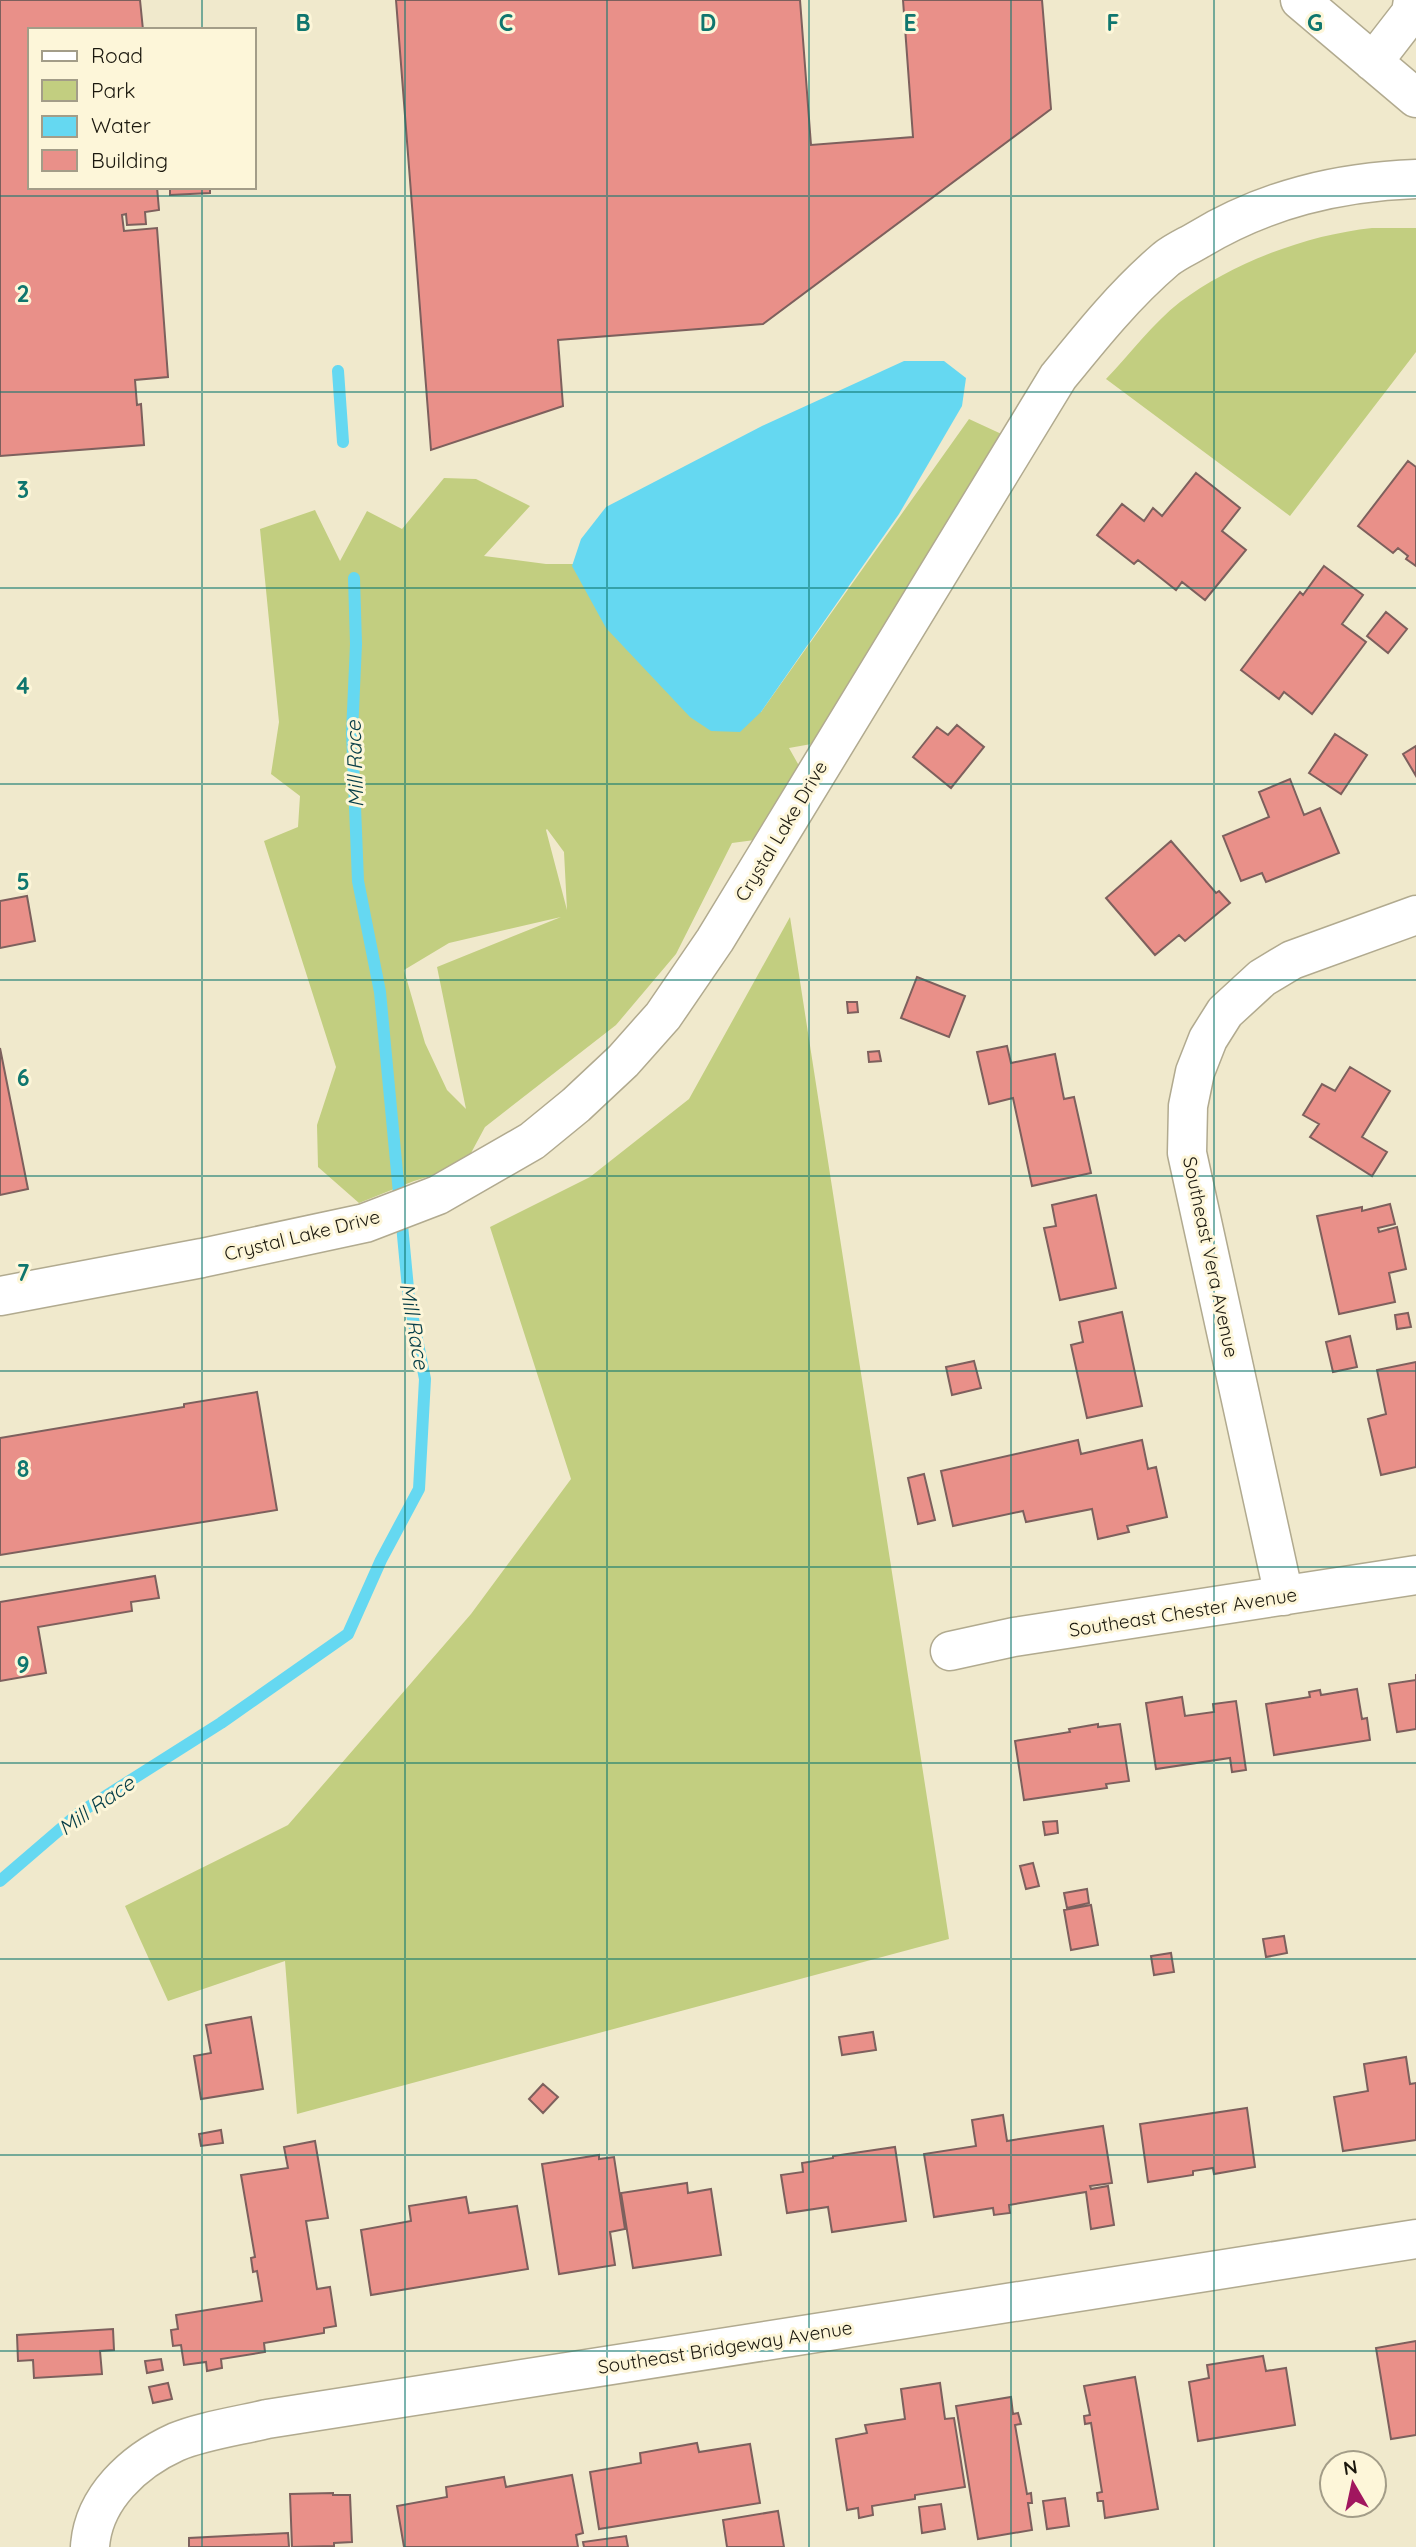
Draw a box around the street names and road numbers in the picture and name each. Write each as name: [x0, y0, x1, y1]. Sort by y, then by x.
street label: Crystal Lake Drive: [730, 756, 832, 906]
street label: Southeast Vera Avenue: [1178, 1154, 1244, 1360]
street label: Crystal Lake Drive: [222, 1204, 382, 1266]
street label: Southeast Chester Avenue: [1067, 1582, 1299, 1642]
street label: Southeast Bridgeway Avenue: [596, 2315, 854, 2379]

